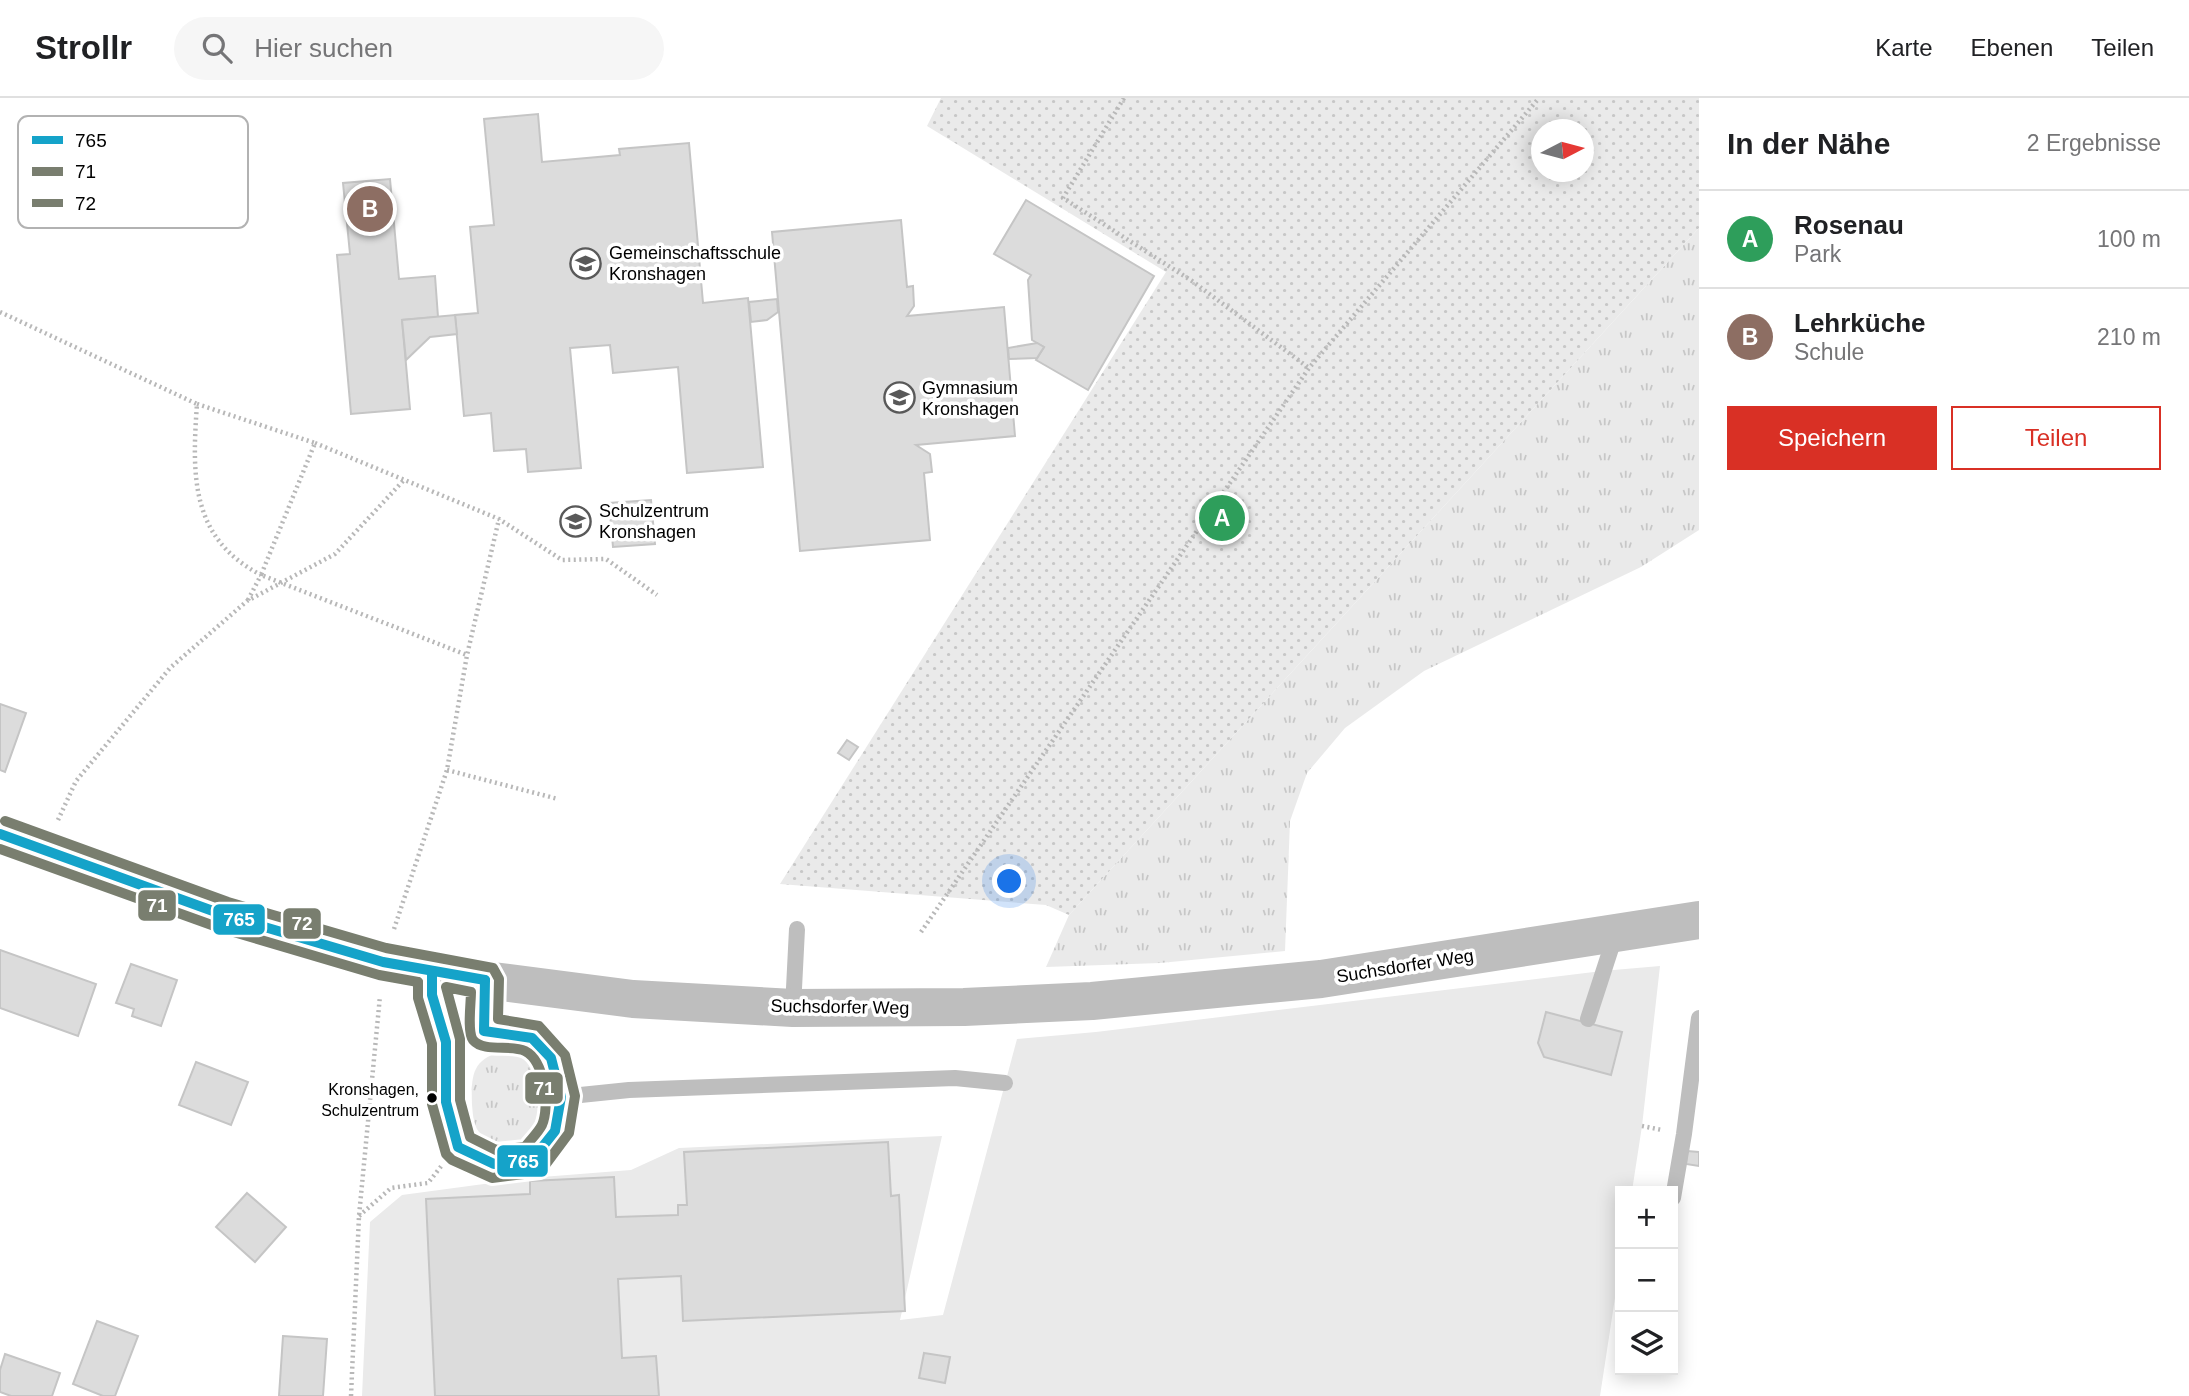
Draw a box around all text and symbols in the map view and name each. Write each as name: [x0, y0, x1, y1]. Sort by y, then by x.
search box: [174, 17, 664, 80]
text: Strollr: [35, 29, 132, 66]
icon: search: [198, 29, 236, 67]
text: Hier suchen: [254, 33, 393, 63]
text: Karte: [1875, 34, 1933, 61]
text: Ebenen: [1971, 34, 2053, 61]
text: Teilen: [2091, 34, 2154, 61]
legend: [18, 116, 248, 228]
north arrow: [1531, 119, 1594, 182]
text: In der Nähe: [1727, 127, 1890, 160]
text: 765: [75, 130, 107, 151]
text: 2 Ergebnisse: [2027, 130, 2161, 156]
text: 71: [75, 161, 96, 182]
pin: B: [347, 183, 393, 235]
text: 72: [75, 193, 96, 214]
text: Rosenau: [1794, 210, 1904, 240]
text: A: [1742, 226, 1758, 252]
text: 100 m: [2097, 226, 2161, 252]
text: Park: [1794, 241, 1841, 267]
place label: Gemeinschaftsschule Kronshagen: [609, 243, 781, 284]
school or university icon: Gemeinschaftsschule Kronshagen: [569, 246, 603, 280]
text: Lehrküche: [1794, 308, 1926, 338]
text: B: [1742, 324, 1758, 350]
text: 210 m: [2097, 324, 2161, 350]
text: Schule: [1794, 339, 1864, 365]
place label: Gymnasium Kronshagen: [922, 378, 1019, 419]
school or university icon: Gymnasium Kronshagen: [882, 381, 916, 415]
button: Speichern: [1727, 406, 1937, 470]
button: Teilen: [1951, 406, 2161, 470]
pin: A: [1199, 492, 1245, 544]
place label: Schulzentrum Kronshagen: [599, 501, 709, 542]
school or university icon: Schulzentrum Kronshagen: [559, 504, 593, 538]
your location: [992, 864, 1026, 898]
line badge: 71: [137, 889, 177, 922]
text: 71: [146, 895, 168, 916]
line badge: 765: [212, 903, 266, 936]
line badge: 72: [282, 907, 322, 940]
text: 765: [223, 909, 255, 930]
text: 72: [291, 913, 313, 934]
street label: Suchsdorfer Weg: [1335, 945, 1475, 987]
street label: Suchsdorfer Weg: [770, 996, 910, 1018]
line badge: 71: [524, 1071, 564, 1105]
text: 71: [533, 1078, 555, 1099]
place label: Kronshagen, Schulzentrum: [321, 1081, 419, 1119]
marker: Kronshagen, Schulzentrum: [425, 1091, 439, 1105]
line badge: 765: [496, 1144, 549, 1178]
text: 765: [507, 1151, 539, 1172]
map controls: [1615, 1186, 1678, 1375]
button: +: [1615, 1186, 1678, 1249]
button: −: [1615, 1249, 1678, 1312]
button: layers: [1615, 1312, 1678, 1375]

